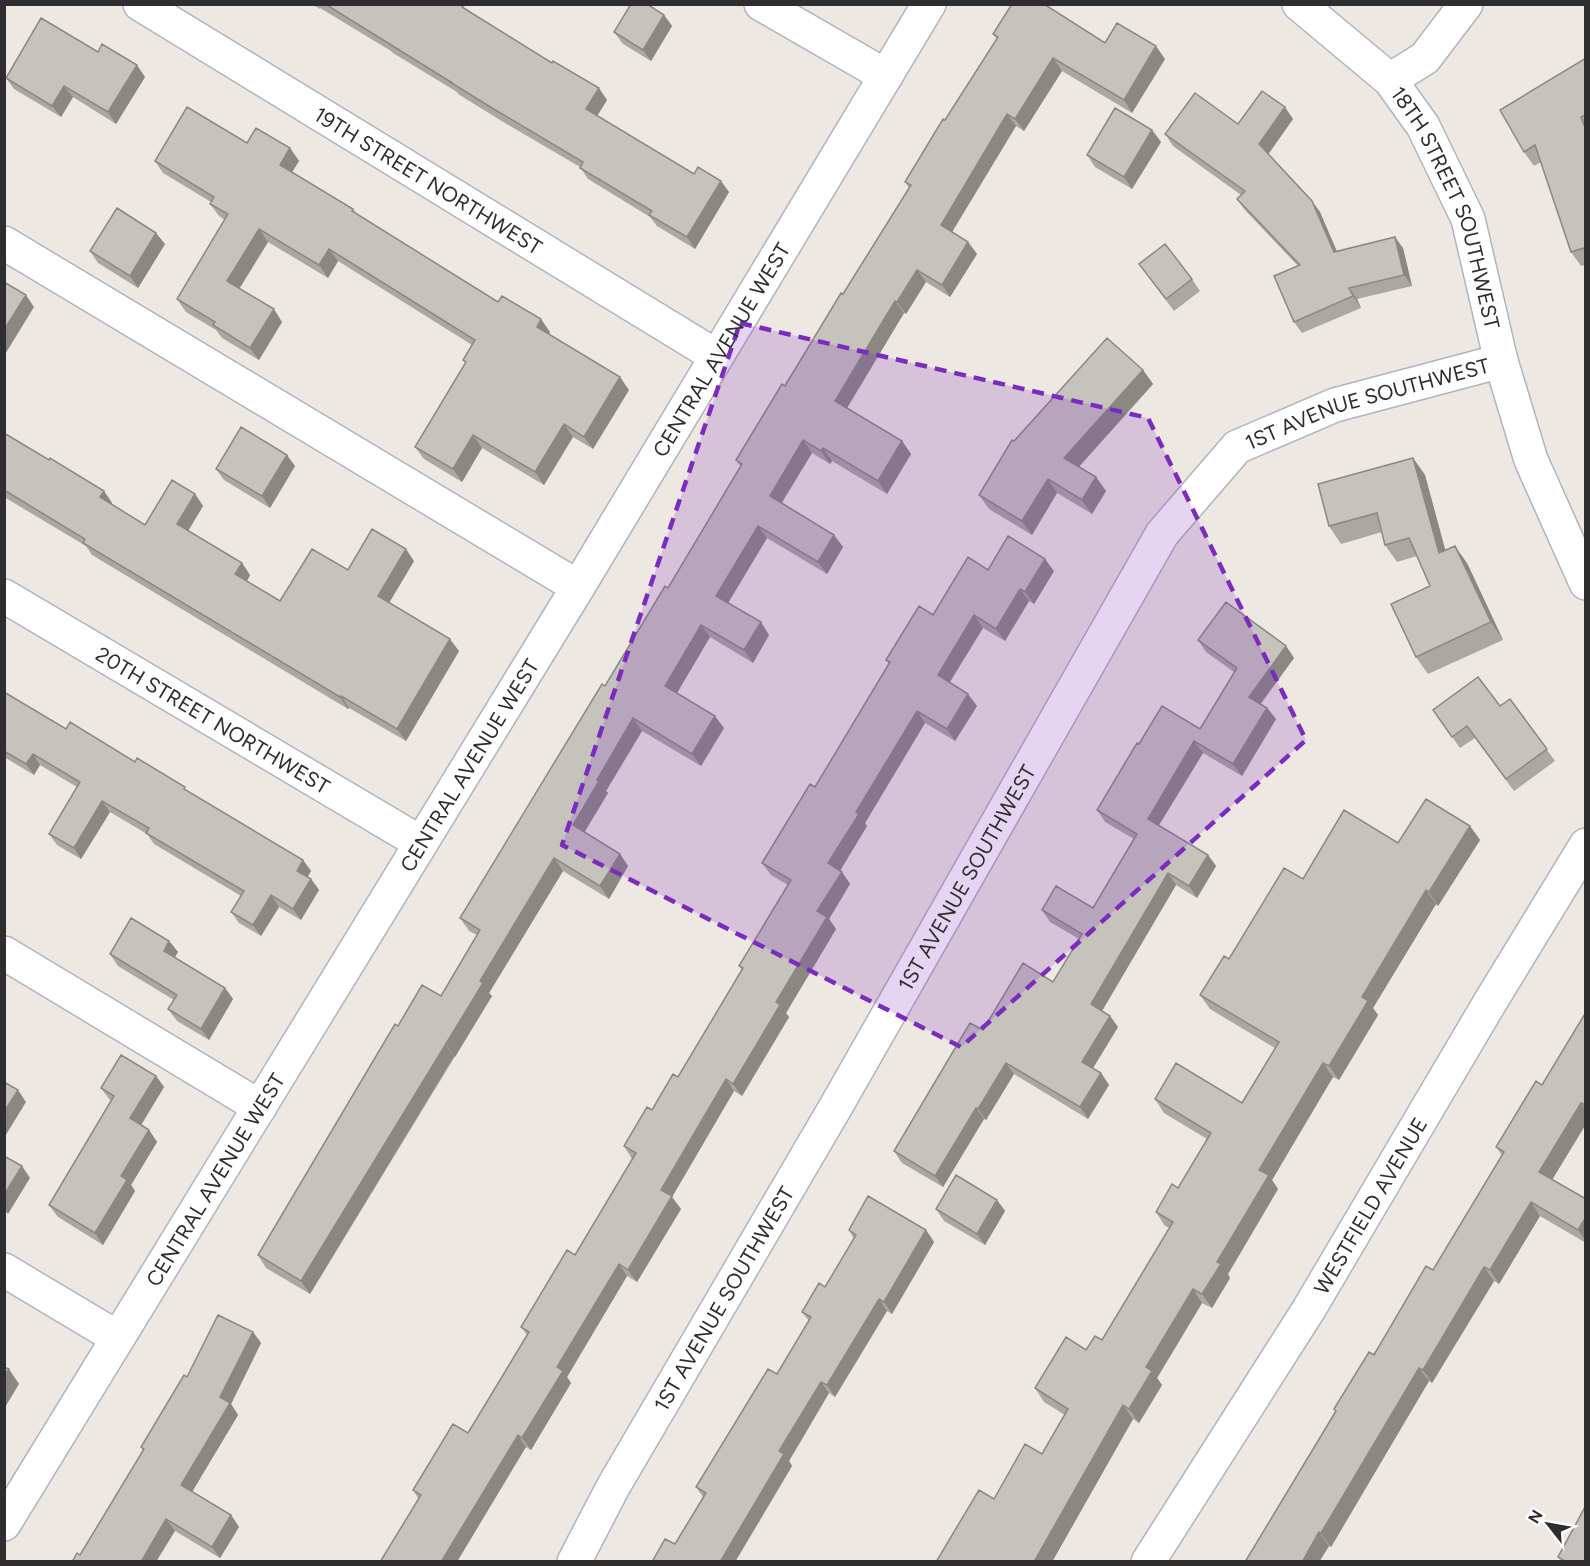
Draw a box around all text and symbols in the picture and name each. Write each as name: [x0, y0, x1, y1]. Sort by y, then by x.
street label: 18TH STREET SOUTHWEST: [1386, 81, 1506, 332]
street label: 19TH STREET NORTHWEST: [310, 101, 547, 260]
street label: CENTRAL AVENUE WEST: [647, 238, 795, 461]
street label: 1ST AVENUE SOUTHWEST: [1241, 352, 1492, 455]
street label: 20TH STREET NORTHWEST: [92, 641, 335, 799]
street label: CENTRAL AVENUE WEST: [394, 654, 544, 876]
street label: 1ST AVENUE SOUTHWEST: [892, 760, 1041, 995]
street label: CENTRAL AVENUE WEST: [140, 1068, 290, 1291]
street label: WESTFIELD AVENUE: [1308, 1113, 1432, 1298]
street label: 1ST AVENUE SOUTHWEST: [648, 1181, 799, 1415]
north arrow: [1518, 1494, 1578, 1554]
text: N: [1524, 1506, 1547, 1527]

